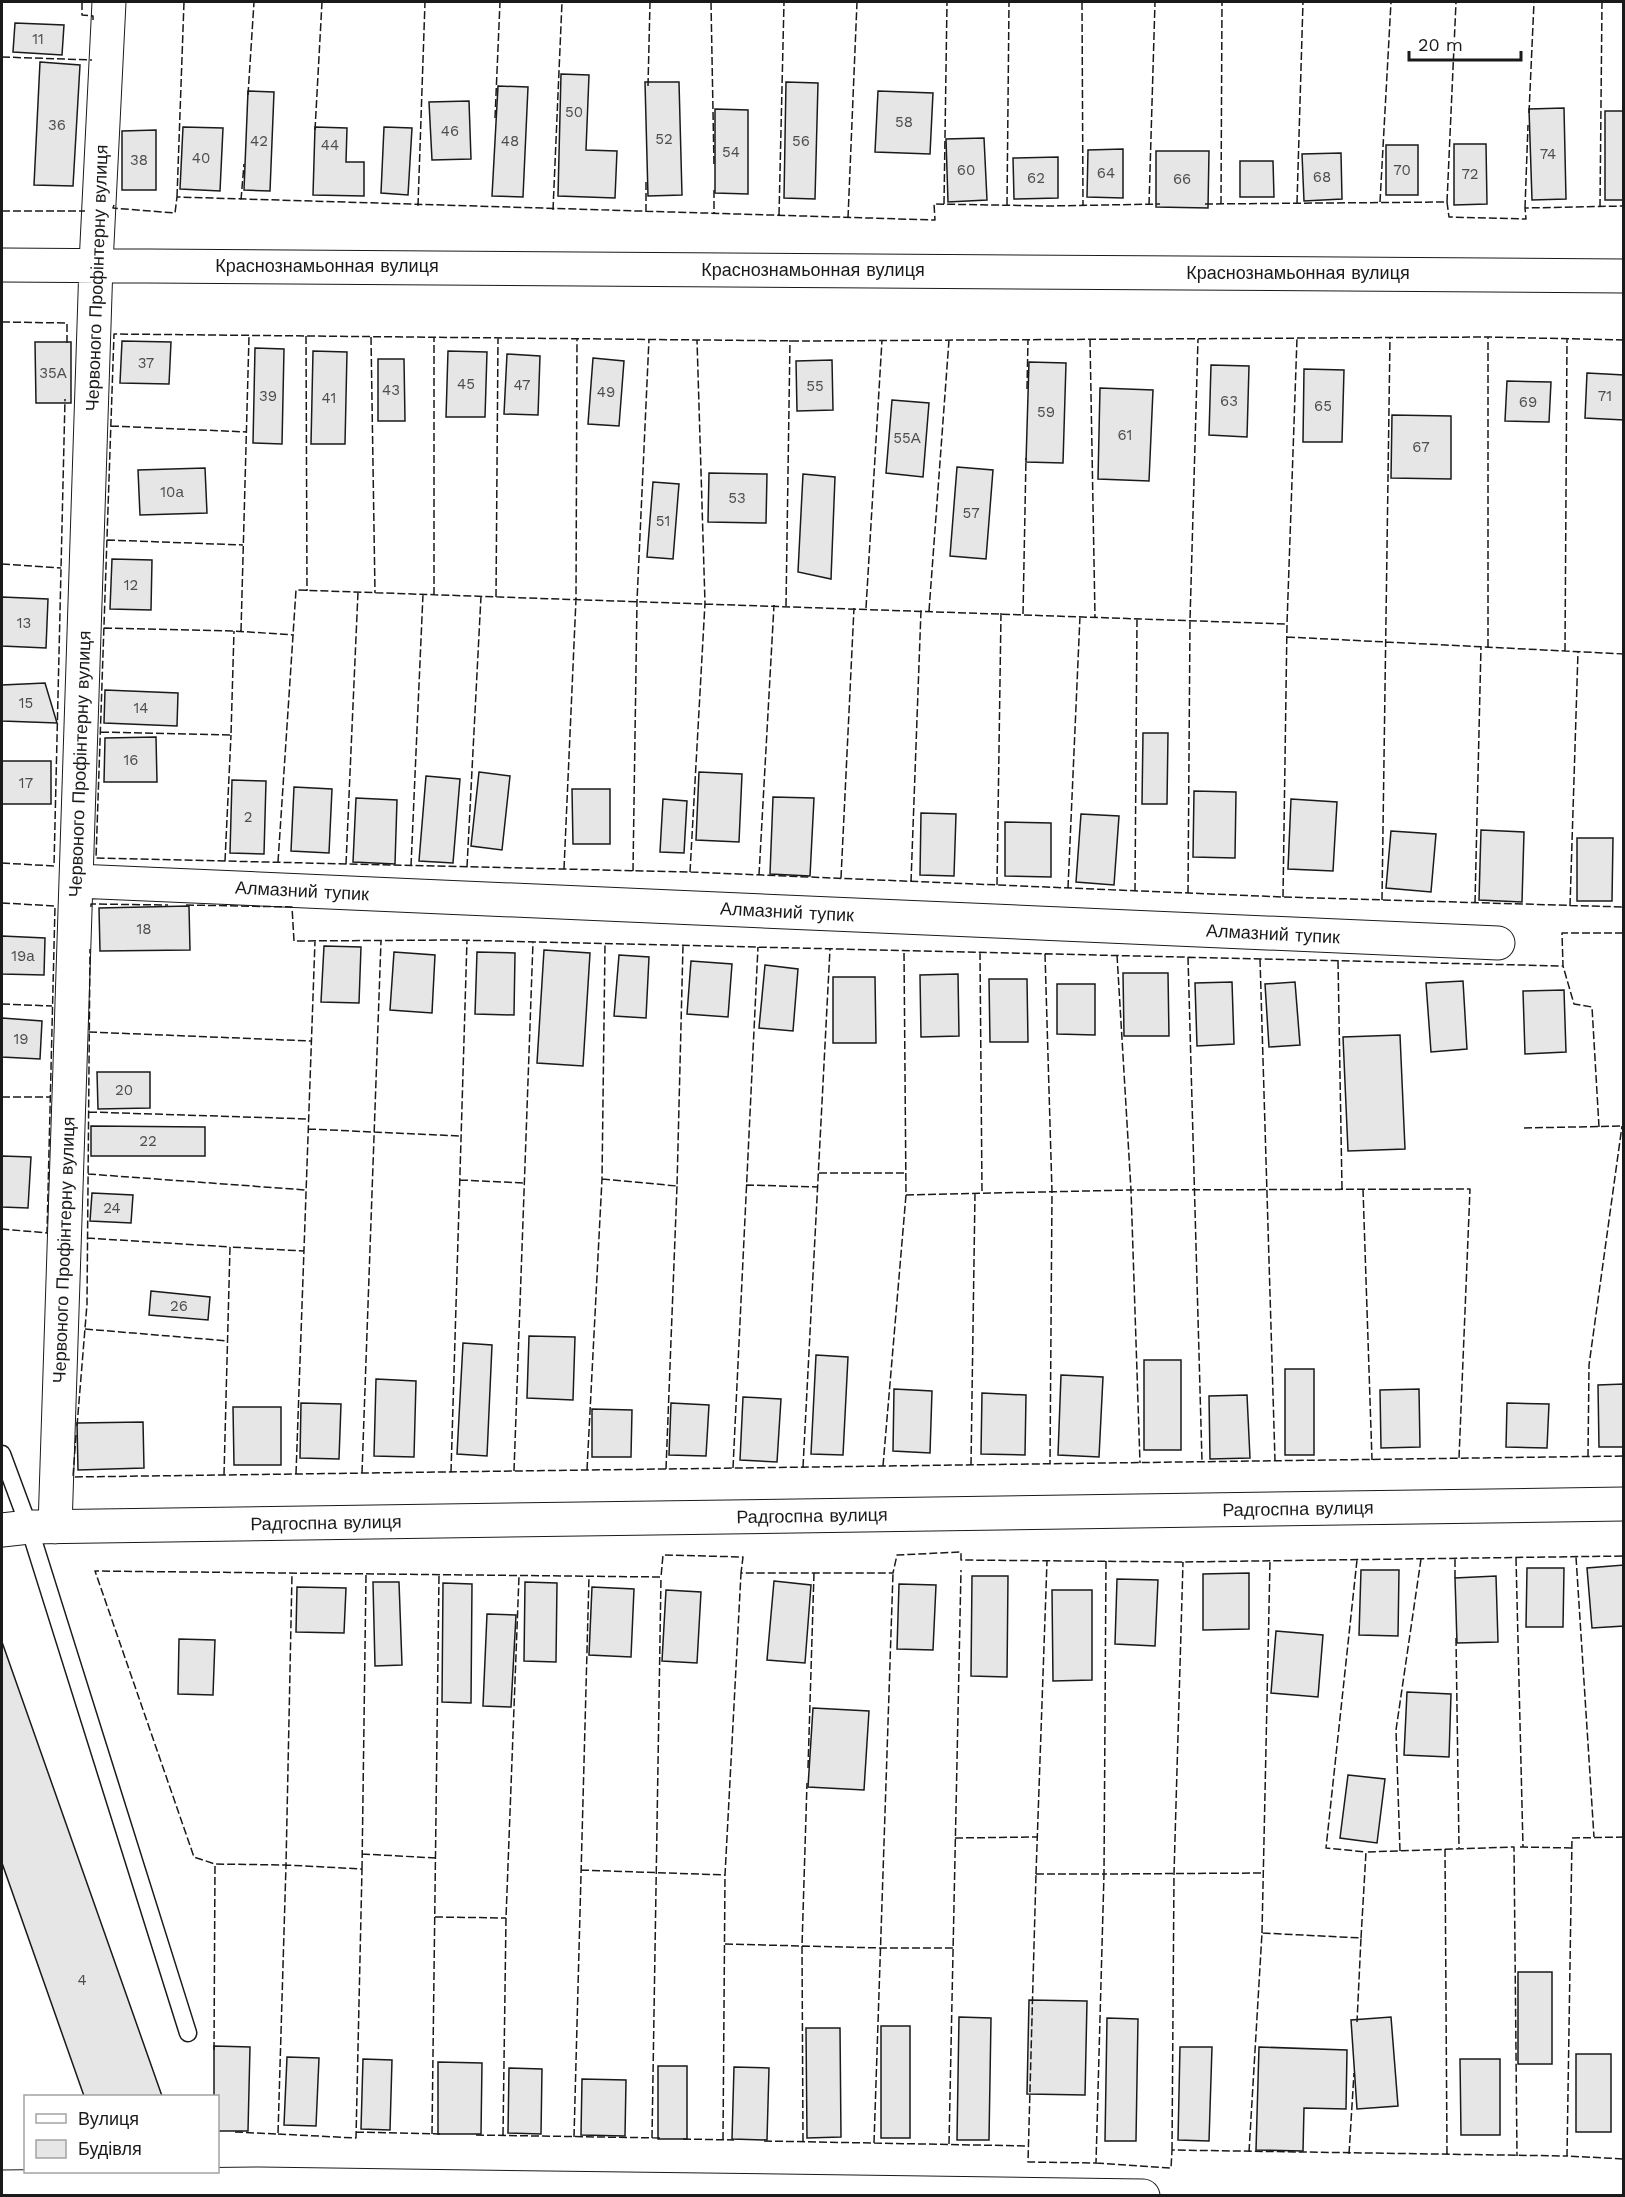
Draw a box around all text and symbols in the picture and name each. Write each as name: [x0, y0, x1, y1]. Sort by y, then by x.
scale bar: [1409, 24, 1522, 62]
house number: 11: [32, 30, 44, 48]
text: 20 m: [1418, 34, 1463, 55]
house number: 50: [565, 103, 583, 121]
house number: 58: [895, 113, 913, 131]
house number: 36: [48, 116, 66, 134]
house number: 46: [441, 122, 459, 140]
house number: 52: [655, 130, 673, 148]
house number: 42: [250, 132, 268, 150]
house number: 48: [501, 132, 519, 150]
house number: 56: [792, 132, 810, 150]
house number: 44: [321, 136, 339, 154]
house number: 54: [722, 143, 740, 161]
street label: Червоного Профінтерну вулиця: [81, 144, 112, 412]
house number: 74: [1540, 145, 1556, 163]
house number: 40: [192, 149, 210, 167]
house number: 38: [130, 151, 148, 169]
house number: 60: [957, 161, 975, 179]
house number: 70: [1393, 161, 1411, 179]
house number: 64: [1097, 164, 1115, 182]
house number: 72: [1461, 165, 1479, 183]
house number: 68: [1313, 168, 1331, 186]
house number: 62: [1027, 169, 1045, 187]
house number: 66: [1173, 170, 1191, 188]
street label: Краснознамьонная вулиця: [215, 255, 439, 276]
street label: Краснознамьонная вулиця: [701, 259, 925, 280]
street label: Краснознамьонная вулиця: [1186, 262, 1410, 283]
house number: 37: [138, 354, 154, 372]
house number: 35А: [39, 364, 67, 382]
house number: 45: [457, 375, 475, 393]
house number: 47: [514, 376, 530, 394]
house number: 55: [806, 377, 824, 395]
house number: 43: [382, 381, 400, 399]
house number: 49: [597, 383, 615, 401]
house number: 39: [259, 387, 277, 405]
house number: 71: [1598, 387, 1612, 405]
house number: 41: [322, 389, 336, 407]
house number: 63: [1220, 392, 1238, 410]
house number: 69: [1519, 393, 1537, 411]
house number: 65: [1314, 397, 1332, 415]
house number: 59: [1037, 403, 1055, 421]
house number: 61: [1118, 426, 1132, 444]
house number: 55А: [893, 429, 921, 447]
house number: 67: [1412, 438, 1430, 456]
house number: 10а: [160, 483, 184, 501]
house number: 53: [728, 489, 746, 507]
house number: 57: [962, 504, 980, 522]
house number: 51: [656, 512, 670, 530]
house number: 12: [124, 576, 138, 594]
house number: 13: [17, 614, 31, 632]
street label: Червоного Профінтерну вулиця: [64, 630, 95, 898]
house number: 15: [19, 694, 33, 712]
house number: 14: [133, 699, 149, 717]
house number: 16: [124, 751, 138, 769]
house number: 17: [19, 774, 33, 792]
house number: 2: [244, 808, 252, 826]
street label: Алмазний тупик: [234, 877, 370, 905]
street label: Алмазний тупик: [719, 898, 855, 926]
house number: 18: [136, 920, 152, 938]
street label: Алмазний тупик: [1205, 920, 1341, 948]
house number: 19а: [11, 947, 35, 965]
house number: 19: [13, 1030, 29, 1048]
house number: 20: [115, 1081, 133, 1099]
street label: Червоного Профінтерну вулиця: [48, 1116, 79, 1384]
house number: 22: [139, 1132, 157, 1150]
house number: 24: [103, 1199, 121, 1217]
house number: 26: [170, 1297, 188, 1315]
street label: Радгоспна вулиця: [1222, 1497, 1374, 1520]
street label: Радгоспна вулиця: [736, 1504, 888, 1527]
street label: Радгоспна вулиця: [250, 1511, 402, 1534]
house number: 4: [77, 1971, 87, 1989]
legend: [24, 2095, 219, 2173]
text: Вулиця: [78, 2108, 139, 2129]
text: Будівля: [78, 2138, 142, 2159]

